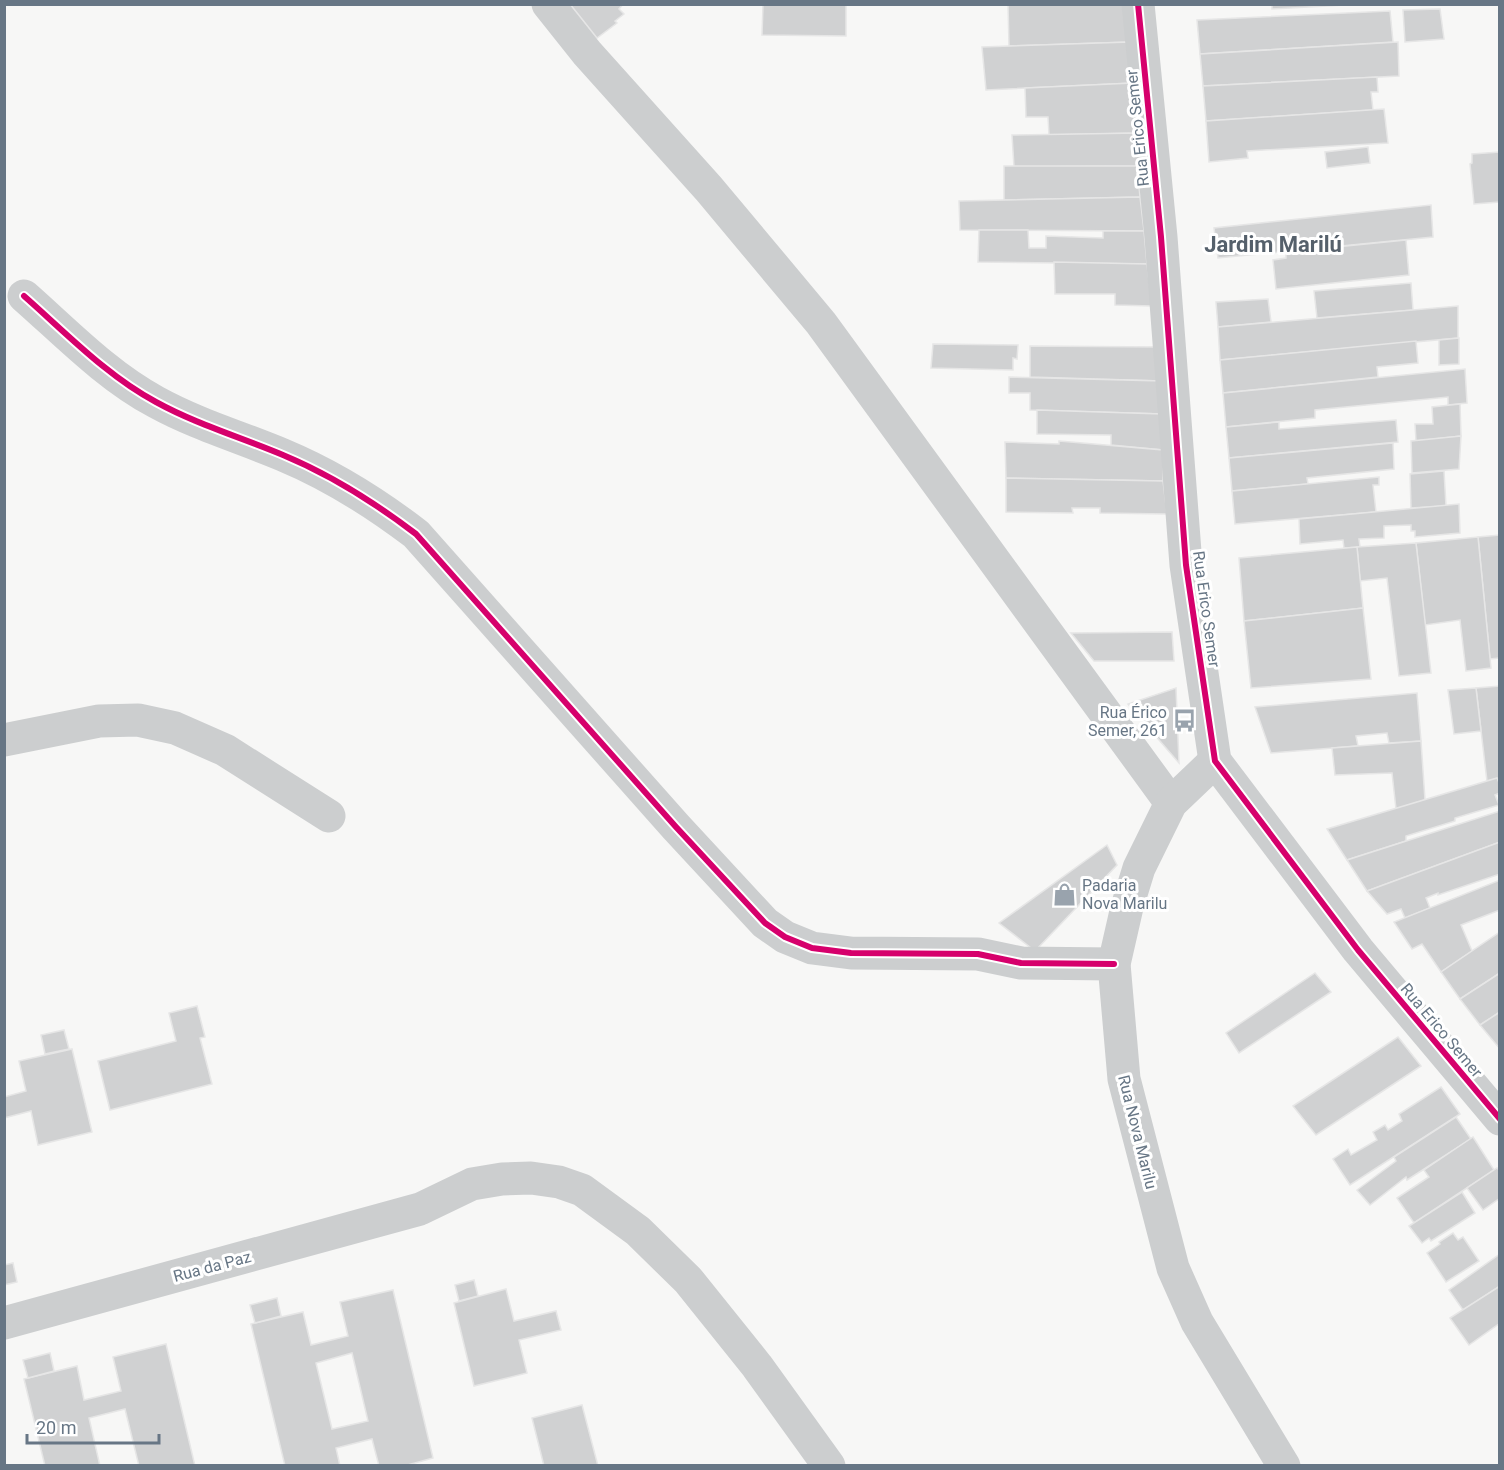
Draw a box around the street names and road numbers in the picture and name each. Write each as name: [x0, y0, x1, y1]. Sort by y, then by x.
street label: Rua Erico Semer: [1122, 68, 1153, 187]
street label: Rua Erico Semer: [1189, 550, 1224, 669]
street label: Rua Erico Semer: [1397, 979, 1487, 1082]
street label: Rua Nova Marilu: [1114, 1073, 1161, 1191]
street label: Rua da Paz: [171, 1247, 253, 1286]

